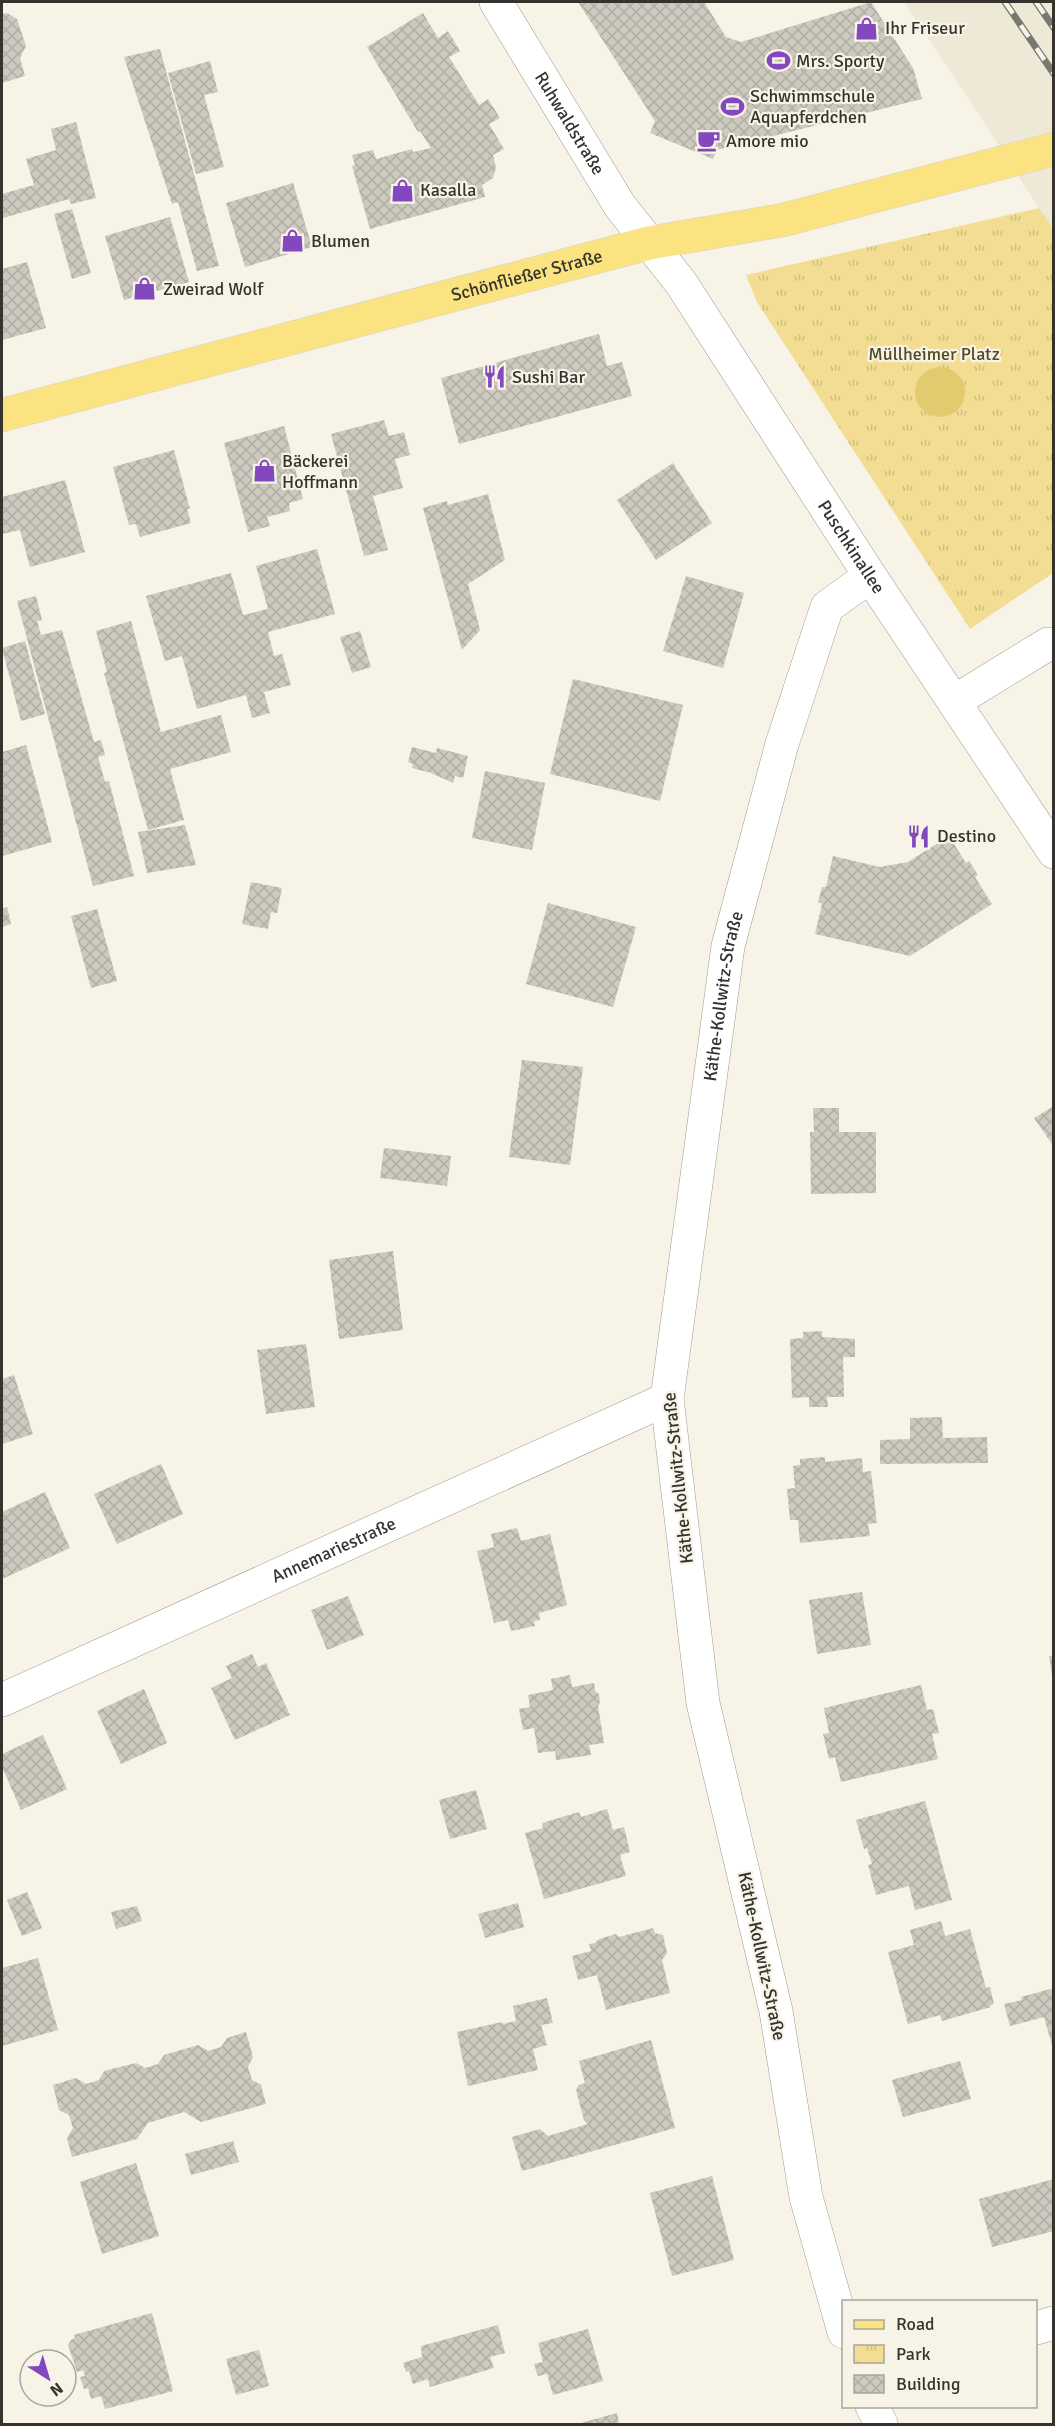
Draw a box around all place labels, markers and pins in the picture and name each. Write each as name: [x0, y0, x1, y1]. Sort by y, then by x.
shop icon: Ihr Friseur: [854, 15, 880, 41]
place label: Ihr Friseur: [885, 17, 965, 39]
sports icon: Mrs. Sporty: [765, 48, 791, 74]
place label: Mrs. Sporty: [796, 50, 885, 72]
place label: Schwimmschule Aquapferdchen: [750, 85, 875, 128]
sports icon: Schwimmschule Aquapferdchen: [719, 93, 745, 119]
cafe icon: Amore mio: [695, 128, 721, 154]
place label: Amore mio: [726, 130, 809, 152]
shop icon: Kasalla: [389, 177, 415, 203]
place label: Kasalla: [420, 179, 476, 201]
shop icon: Blumen: [280, 228, 306, 254]
place label: Blumen: [311, 230, 370, 252]
shop icon: Zweirad Wolf: [132, 276, 158, 302]
place label: Zweirad Wolf: [163, 278, 264, 300]
restaurant icon: Sushi Bar: [481, 364, 507, 390]
place label: Sushi Bar: [512, 366, 585, 388]
place label: Bäckerei Hoffmann: [282, 450, 358, 493]
shop icon: Bäckerei Hoffmann: [251, 458, 277, 484]
restaurant icon: Destino: [906, 823, 932, 849]
place label: Destino: [937, 825, 996, 847]

